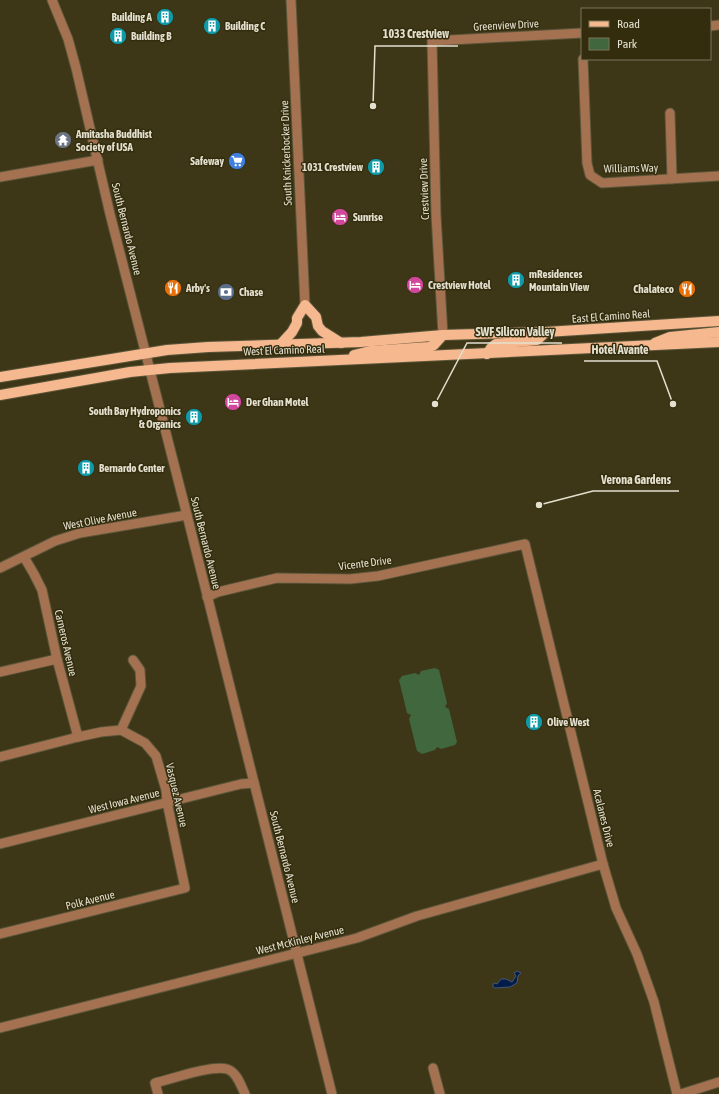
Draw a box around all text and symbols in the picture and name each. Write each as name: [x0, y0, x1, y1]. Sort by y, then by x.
building icon: Building A: [155, 7, 175, 27]
legend: [581, 8, 711, 60]
place label: Building A: [111, 11, 153, 23]
building icon: Building C: [202, 16, 222, 36]
street label: Greenview Drive: [473, 17, 539, 33]
text: Road: [617, 17, 640, 31]
place label: Building C: [225, 20, 265, 32]
callout: 1033 Crestview: [375, 22, 458, 46]
building icon: Building B: [108, 26, 128, 46]
text: 1033 Crestview: [383, 27, 450, 41]
place label: Building B: [131, 30, 172, 42]
text: Park: [617, 37, 638, 51]
street label: South Knickerbocker Drive: [278, 100, 294, 206]
place label: Amitasha Buddhist Society of USA: [75, 128, 153, 153]
temple icon: Amitasha Buddhist Society of USA: [53, 130, 73, 150]
supermarket icon: Safeway: [227, 151, 247, 171]
place label: Safeway: [190, 155, 224, 167]
building icon: 1031 Crestview: [366, 157, 386, 177]
street label: Crestview Drive: [417, 158, 431, 220]
place label: 1031 Crestview: [302, 161, 363, 173]
street label: Williams Way: [604, 162, 659, 174]
street label: South Bernardo Avenue: [110, 182, 144, 276]
hotel icon: Sunrise: [330, 207, 350, 227]
place label: Sunrise: [353, 211, 383, 223]
place label: mResidences Mountain View: [529, 268, 590, 293]
building icon: mResidences Mountain View: [506, 270, 526, 290]
hotel icon: Crestview Hotel: [405, 275, 425, 295]
restaurant icon: Arby's: [163, 278, 183, 298]
place label: Crestview Hotel: [428, 279, 492, 291]
restaurant icon: Chalateco: [677, 279, 697, 299]
place label: Arby's: [185, 282, 210, 294]
bank icon: Chase: [216, 282, 236, 302]
place label: Chalateco: [633, 283, 674, 295]
place label: Chase: [239, 286, 263, 298]
street label: East El Camino Real: [571, 307, 651, 325]
callout: SWF Silicon Valley: [467, 319, 562, 343]
text: SWF Silicon Valley: [475, 325, 555, 339]
callout: Hotel Avante: [584, 337, 657, 361]
street label: West El Camino Real: [243, 343, 325, 357]
text: Hotel Avante: [591, 343, 649, 357]
hotel icon: Der Ghan Motel: [223, 392, 243, 412]
place label: Der Ghan Motel: [246, 396, 310, 408]
place label: South Bay Hydroponics & Organics: [89, 405, 181, 430]
building icon: South Bay Hydroponics & Organics: [184, 407, 204, 427]
building icon: Bernardo Center: [76, 458, 96, 478]
place label: Bernardo Center: [99, 462, 165, 474]
callout: Verona Gardens: [593, 467, 679, 491]
text: Verona Gardens: [600, 473, 672, 487]
street label: South Bernardo Avenue: [189, 496, 223, 590]
street label: West Olive Avenue: [62, 506, 138, 532]
street label: Vicente Drive: [338, 554, 392, 572]
street label: Carneros Avenue: [53, 609, 79, 677]
building icon: Olive West: [524, 712, 544, 732]
place label: Olive West: [547, 716, 590, 728]
street label: Vasquez Avenue: [164, 762, 190, 828]
street label: West Iowa Avenue: [87, 786, 161, 816]
street label: Acalanes Drive: [591, 788, 617, 848]
street label: South Bernardo Avenue: [268, 810, 302, 904]
street label: Polk Avenue: [64, 888, 116, 912]
street label: West McKinley Avenue: [255, 923, 345, 957]

